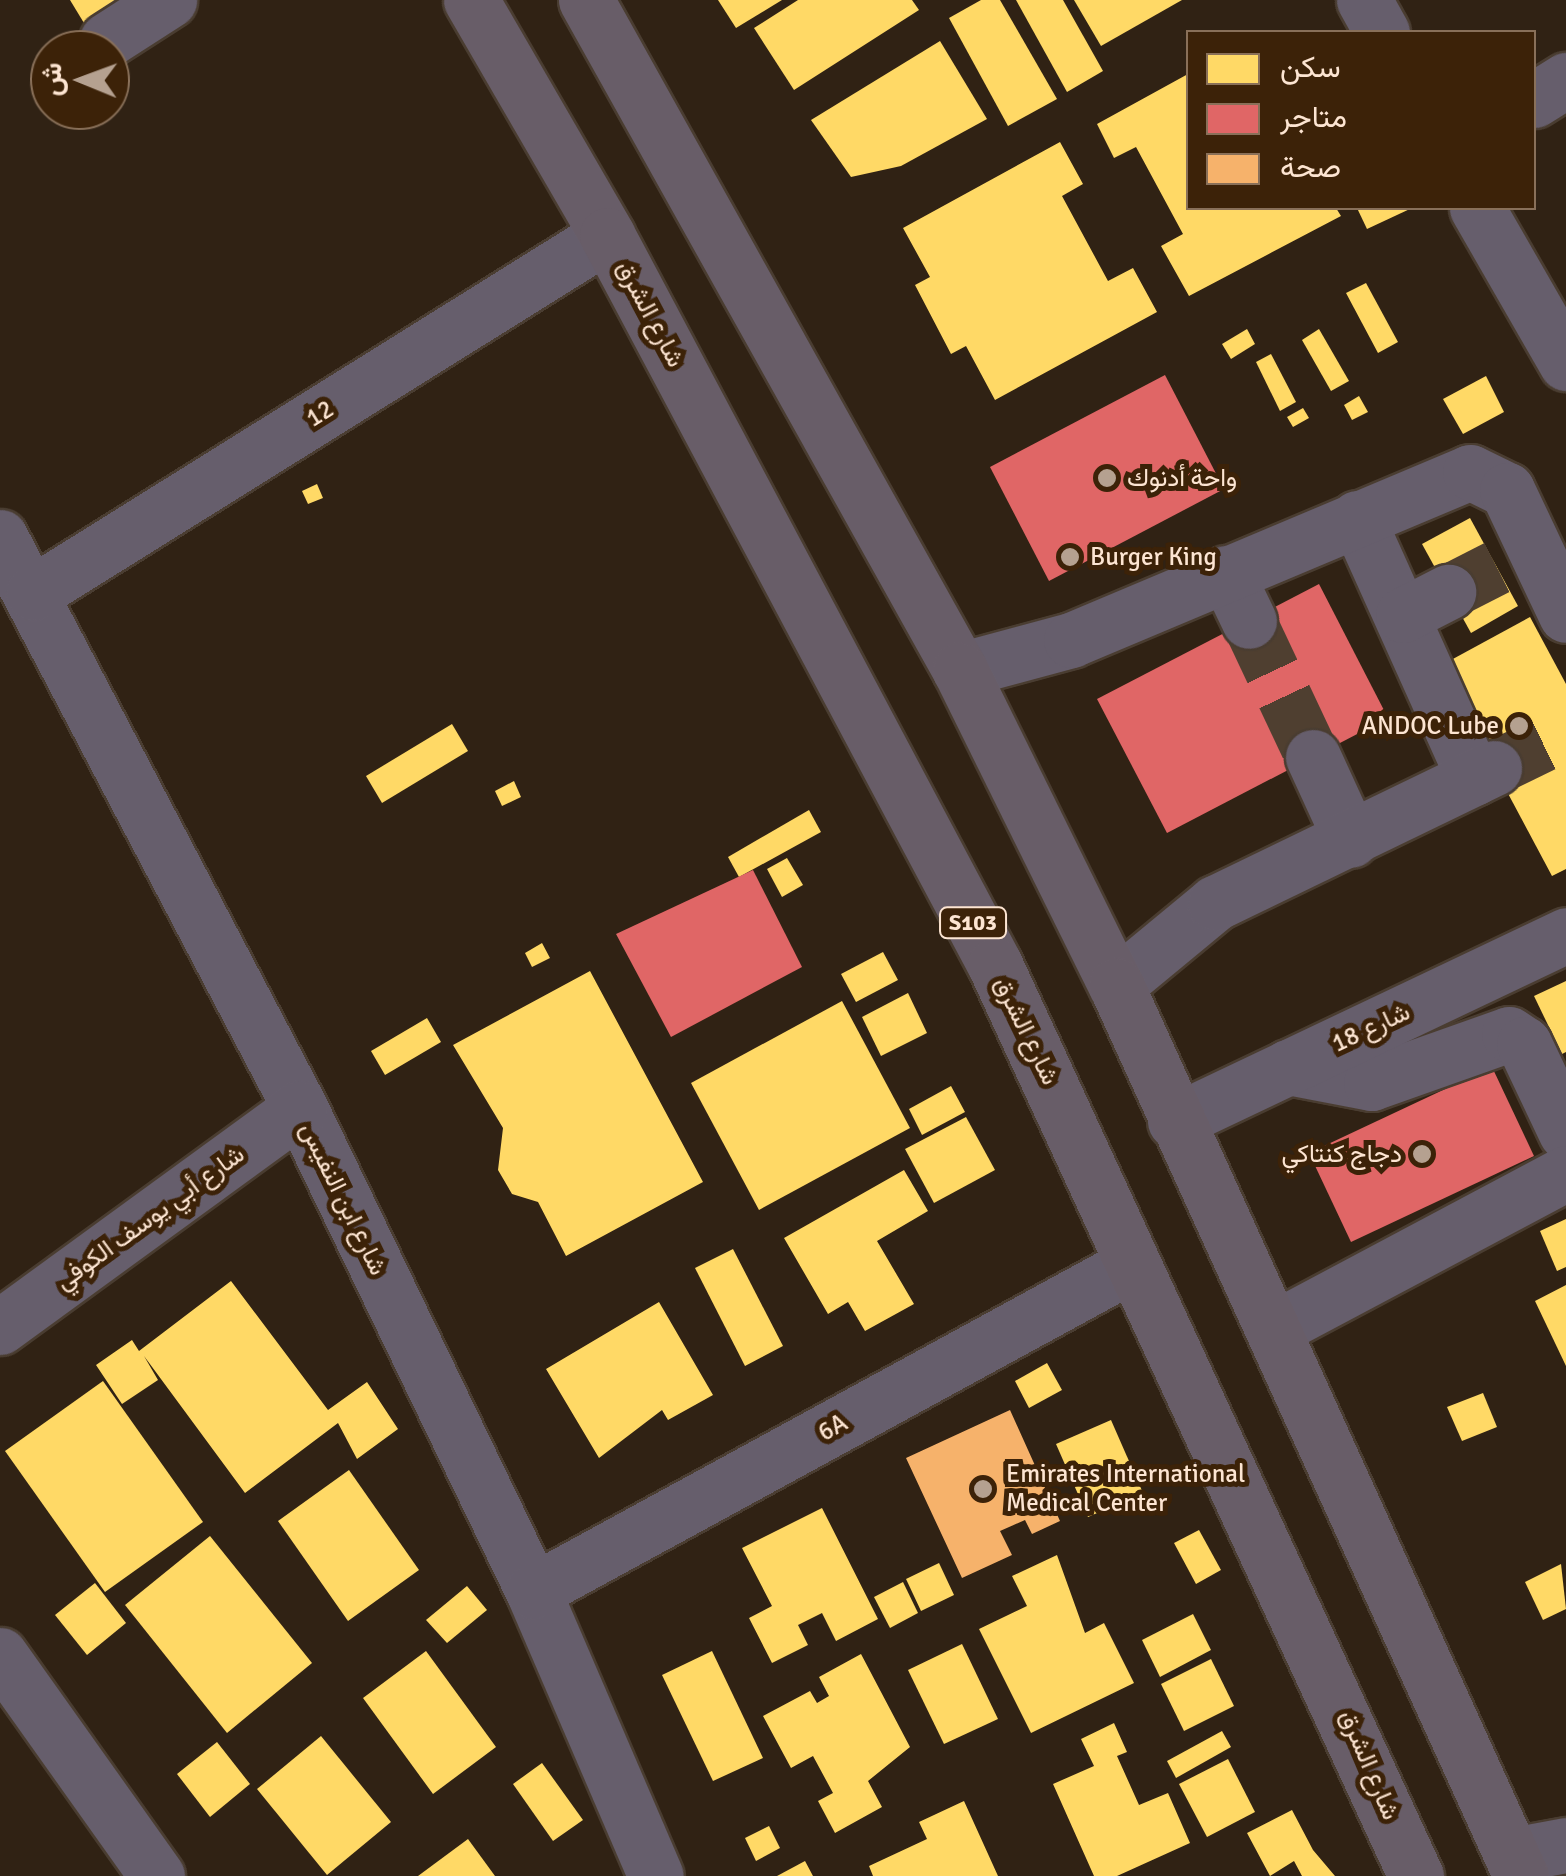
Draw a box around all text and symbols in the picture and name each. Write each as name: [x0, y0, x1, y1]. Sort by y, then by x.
north arrow: [30, 30, 130, 130]
legend: [1186, 30, 1536, 210]
text: سكن: [1280, 49, 1341, 86]
text: ش: [35, 62, 69, 97]
text: متاجر: [1280, 99, 1347, 136]
text: صحة: [1280, 149, 1341, 186]
street label: شارع الشرق: [609, 256, 691, 372]
street label: 12: [301, 394, 339, 434]
place label: واحة أدنوك: [1127, 463, 1237, 493]
marker: واحة أدنوك: [1096, 467, 1118, 489]
place label: Burger King: [1090, 542, 1217, 572]
marker: Burger King: [1059, 546, 1081, 568]
place label: ANDOC Lube: [1362, 711, 1499, 741]
marker: ANDOC Lube: [1508, 715, 1530, 737]
road number: S103: [938, 906, 1008, 940]
street label: شارع الشرق: [987, 972, 1065, 1090]
street label: شارع 18: [1327, 997, 1415, 1059]
street label: شارع ابن النفيس: [293, 1118, 393, 1280]
street label: شارع أبي يوسف الكوفي: [50, 1139, 250, 1297]
place label: دجاج كنتاكي: [1282, 1139, 1402, 1169]
marker: دجاج كنتاكي: [1411, 1143, 1433, 1165]
street label: 6A: [813, 1408, 853, 1448]
place label: Emirates International Medical Center: [1006, 1460, 1245, 1519]
marker: Emirates International Medical Center: [970, 1476, 996, 1502]
street label: شارع الشرق: [1333, 1706, 1405, 1824]

